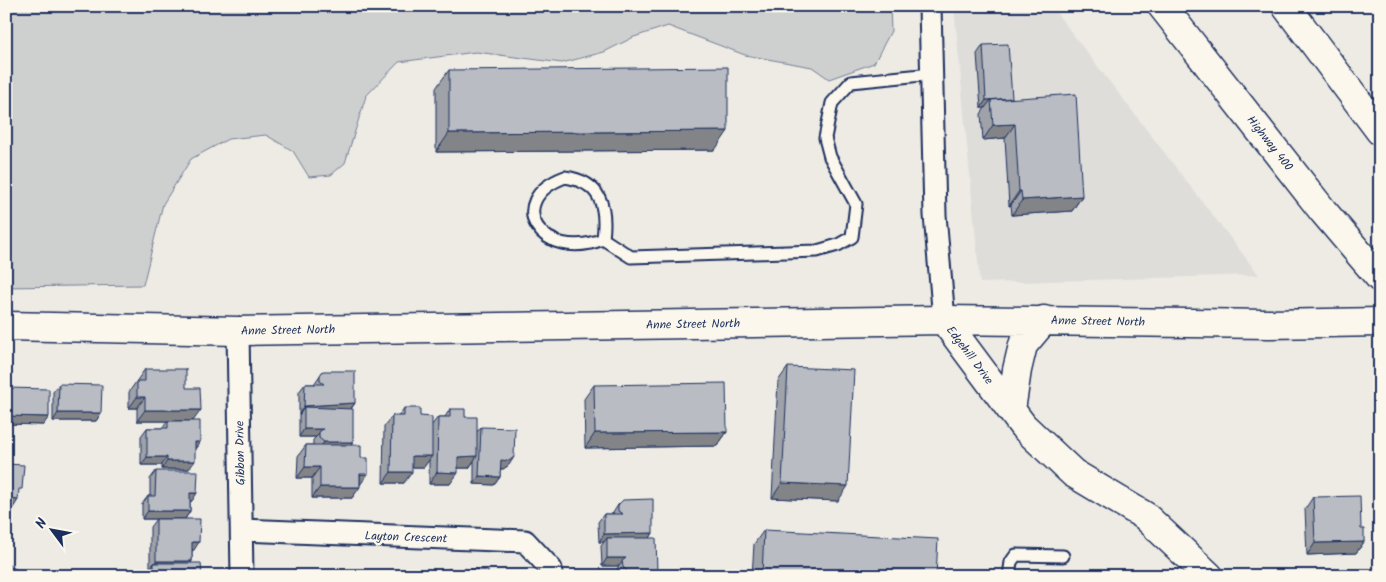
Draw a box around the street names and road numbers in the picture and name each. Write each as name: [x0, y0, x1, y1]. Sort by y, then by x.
street label: Highway 400: [1242, 112, 1297, 175]
street label: Anne Street North: [1051, 311, 1145, 332]
street label: Anne Street North: [646, 314, 740, 335]
street label: Anne Street North: [241, 320, 335, 341]
street label: Edgehill Drive: [941, 322, 998, 389]
street label: Gibbon Drive: [230, 420, 251, 485]
street label: Layton Crescent: [364, 527, 448, 548]

